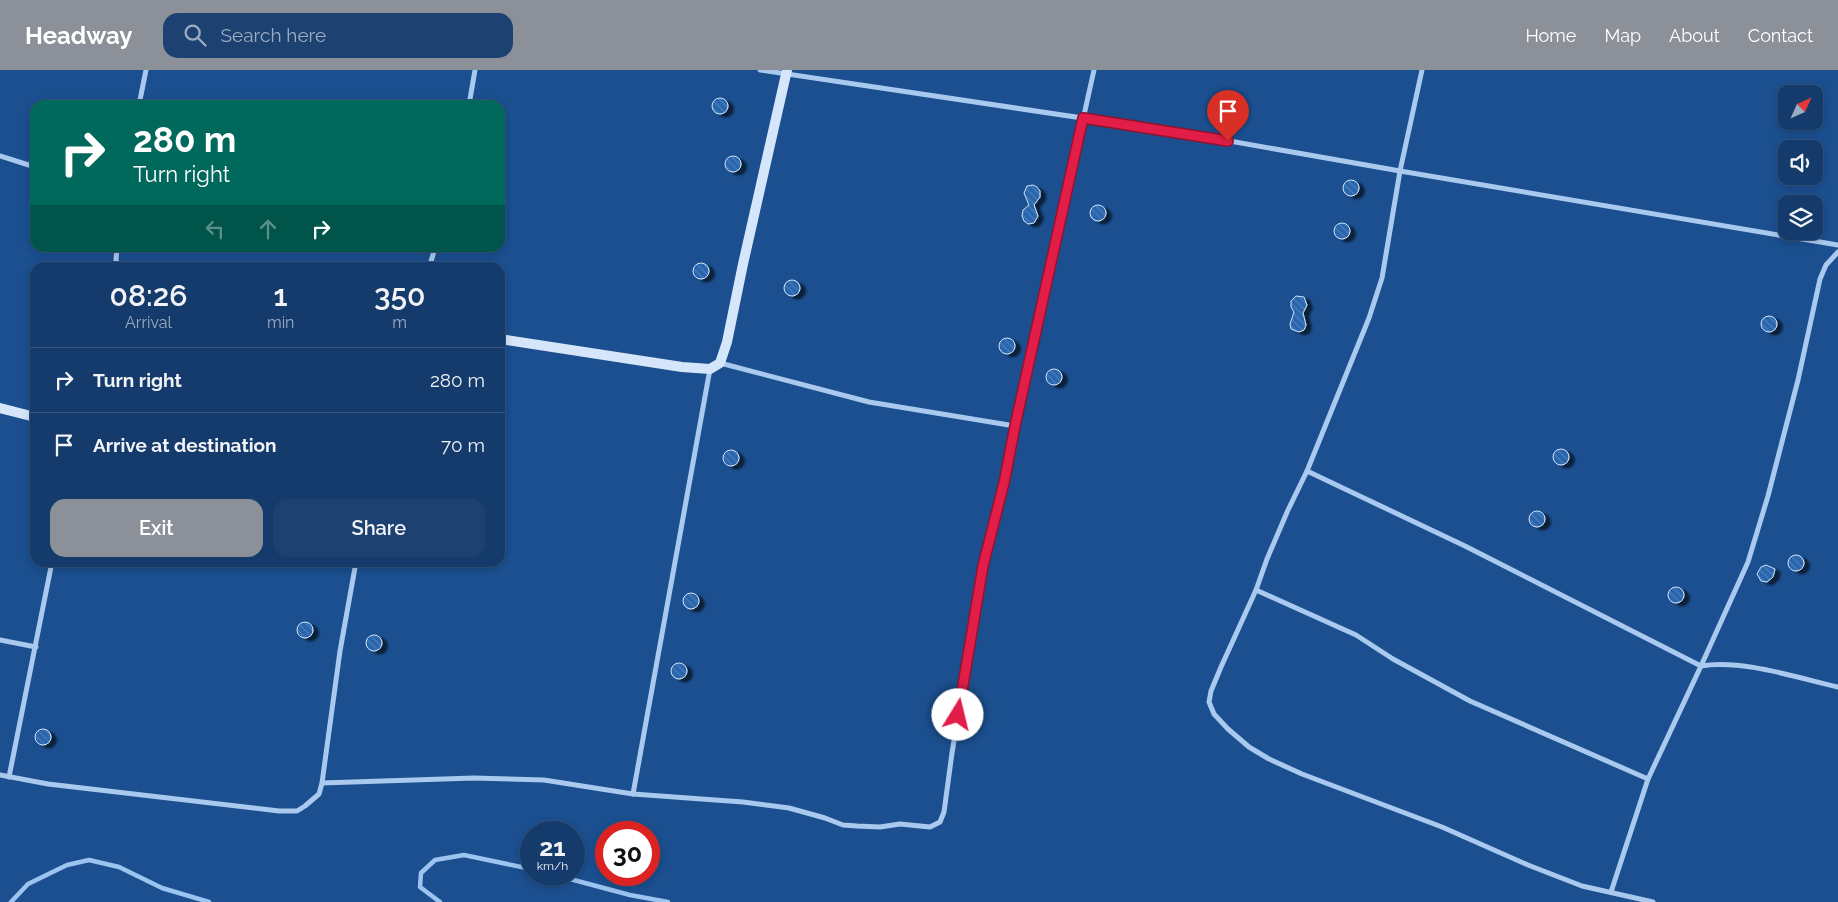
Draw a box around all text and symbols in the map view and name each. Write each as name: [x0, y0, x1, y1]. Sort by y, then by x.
search box: [163, 13, 513, 58]
text: Headway: [25, 21, 133, 50]
icon: search: [181, 21, 209, 49]
text: Search here: [221, 24, 326, 46]
text: Home: [1525, 25, 1576, 46]
text: Map: [1604, 25, 1641, 46]
text: About: [1669, 25, 1720, 46]
text: Contact: [1748, 25, 1813, 46]
north arrow: [1778, 85, 1822, 130]
map controls: [1778, 85, 1823, 240]
pin: [1207, 90, 1249, 141]
icon: arrive: [1214, 97, 1242, 125]
text: 280 m: [133, 119, 236, 160]
icon: right: [50, 120, 115, 185]
button: sound: [1778, 140, 1823, 185]
text: Turn right: [133, 161, 230, 187]
button: layers: [1778, 195, 1823, 240]
icon: left: [201, 215, 229, 243]
icon: ahead: [254, 215, 282, 243]
icon: right: [307, 215, 335, 243]
text: 08:26: [110, 278, 187, 313]
text: 1: [274, 278, 288, 313]
text: 350: [374, 278, 425, 313]
text: Arrival: [125, 313, 172, 332]
text: min: [267, 313, 294, 332]
text: m: [392, 313, 407, 332]
icon: right: [50, 366, 78, 394]
text: Turn right: [93, 369, 182, 391]
text: 280 m: [430, 369, 485, 391]
icon: arrive: [50, 431, 78, 459]
text: Arrive at destination: [93, 434, 277, 456]
text: 70 m: [441, 434, 485, 456]
button: Exit: [50, 499, 263, 557]
button: Share: [273, 499, 485, 557]
position arrow: [931, 688, 983, 740]
speed limit sign: 30: [595, 821, 660, 886]
text: 21: [539, 832, 566, 862]
text: km/h: [537, 859, 568, 873]

